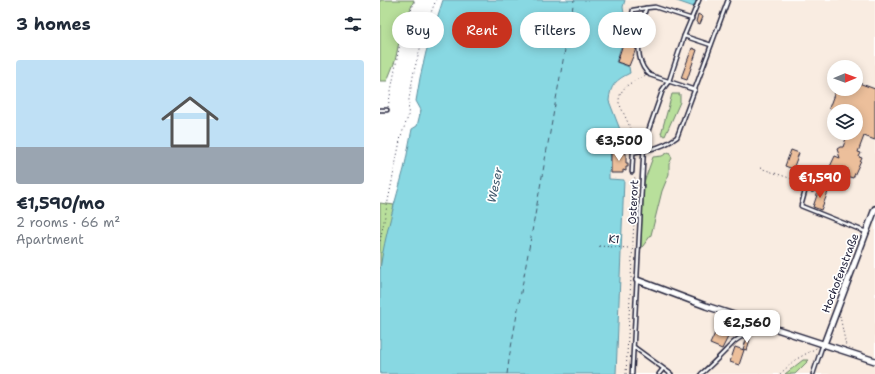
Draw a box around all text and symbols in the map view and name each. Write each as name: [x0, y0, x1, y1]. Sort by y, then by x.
chip: Buy: [392, 12, 444, 48]
chip: Rent: [452, 12, 512, 48]
chip: Filters: [520, 12, 590, 48]
chip: New: [598, 12, 656, 48]
text: 3 homes: [16, 13, 91, 35]
icon: filters: [342, 13, 364, 35]
north arrow: [827, 60, 863, 96]
map controls: [827, 60, 863, 140]
icon: home: [154, 86, 226, 158]
button: layers: [827, 104, 863, 140]
pin: €3,500: [586, 128, 652, 162]
text: €3,500: [595, 132, 643, 149]
water label: Weser: [483, 165, 507, 204]
pin: €1,590: [787, 165, 853, 199]
text: €1,590: [798, 169, 842, 186]
street label: Osterort: [625, 179, 642, 225]
text: €1,590/mo: [16, 192, 105, 214]
text: 2 rooms · 66 m²: [16, 214, 120, 231]
text: Apartment: [16, 231, 84, 248]
street label: Hochofenstraße: [818, 231, 863, 315]
street label: K1: [608, 232, 620, 247]
pin: €2,560: [714, 310, 780, 344]
text: €2,560: [723, 314, 771, 331]

